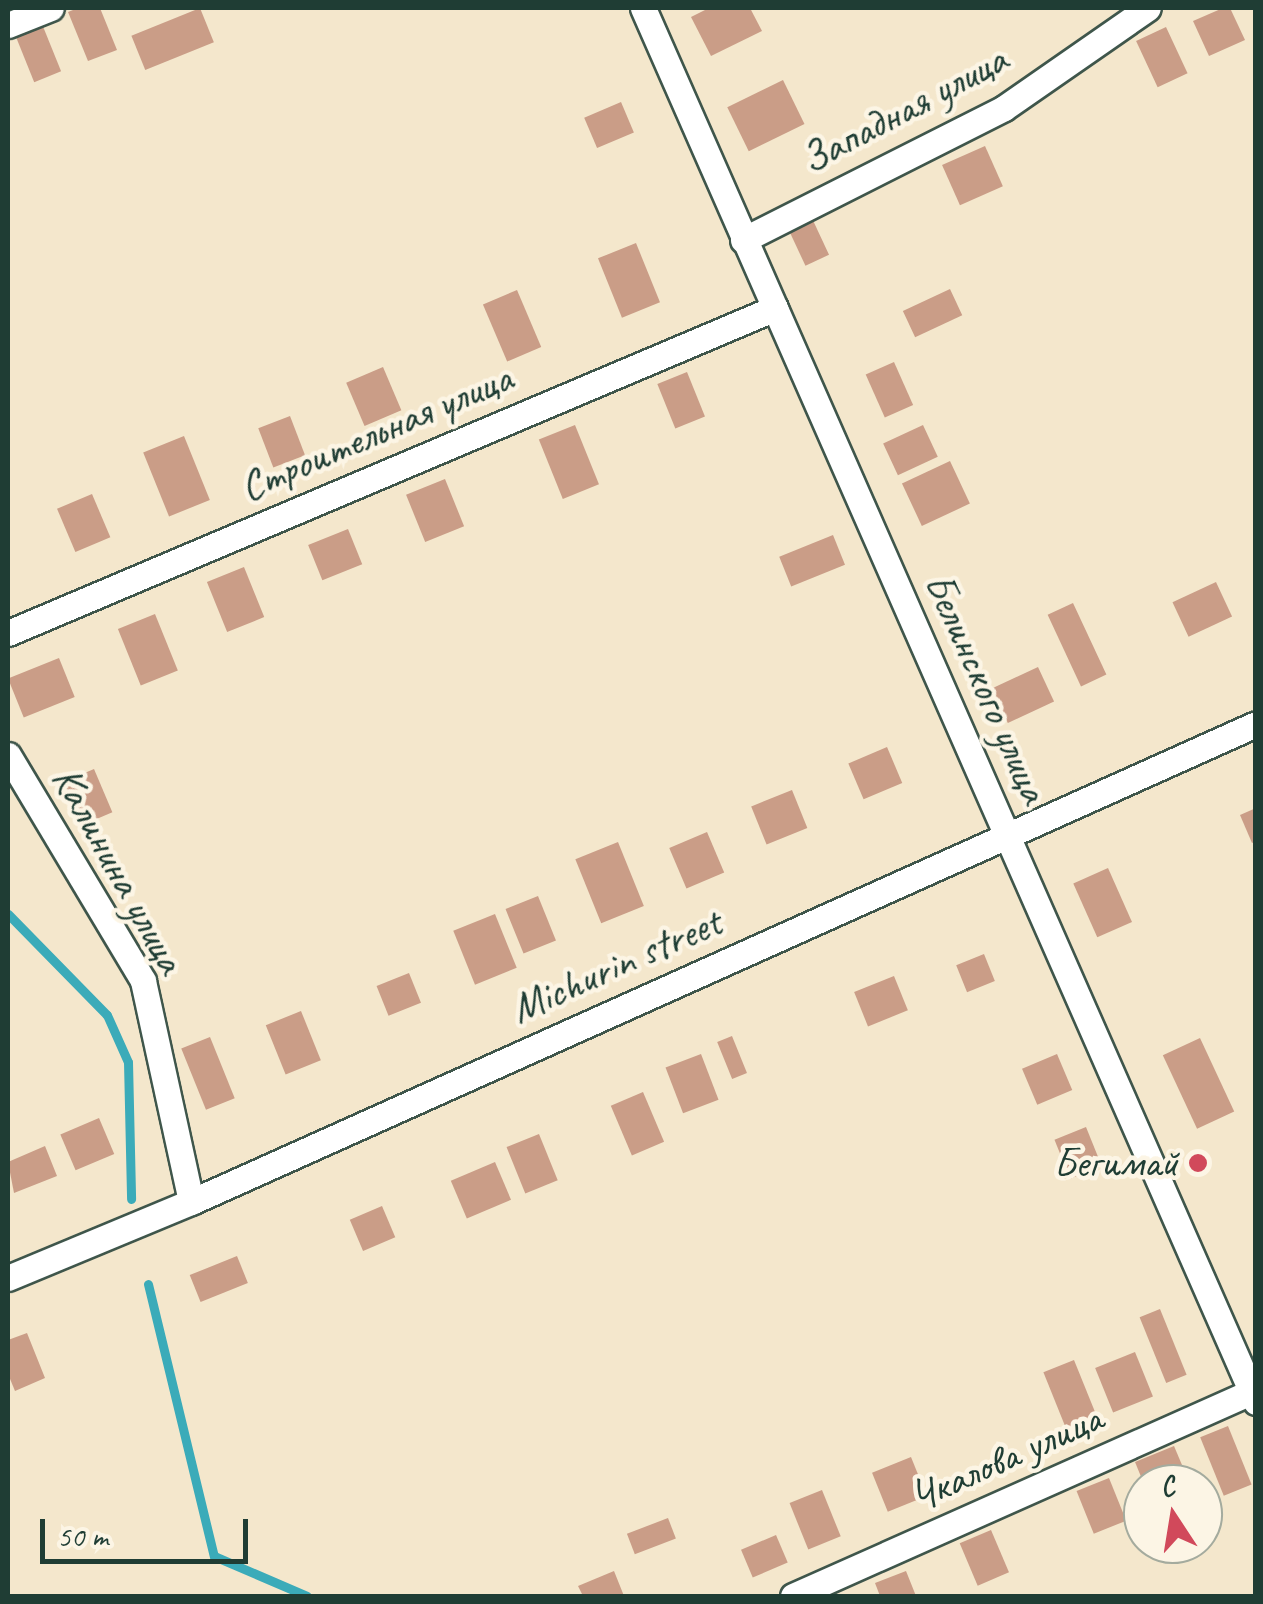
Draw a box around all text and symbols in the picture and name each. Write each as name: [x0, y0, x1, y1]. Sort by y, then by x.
street label: Западная улица: [791, 34, 1017, 186]
street label: Строительная улица: [231, 352, 521, 514]
street label: Белинского улица: [912, 564, 1060, 812]
street label: Калинина улица: [40, 757, 196, 983]
street label: Michurin street: [503, 897, 729, 1035]
place label: Бегимай: [1053, 1138, 1178, 1188]
marker: Бегимай: [1187, 1152, 1209, 1174]
street label: Чкалова улица: [902, 1393, 1110, 1523]
north arrow: [1123, 1464, 1223, 1564]
text: С: [1157, 1468, 1177, 1505]
scale bar: [45, 1499, 252, 1561]
text: 50 m: [57, 1517, 108, 1555]

